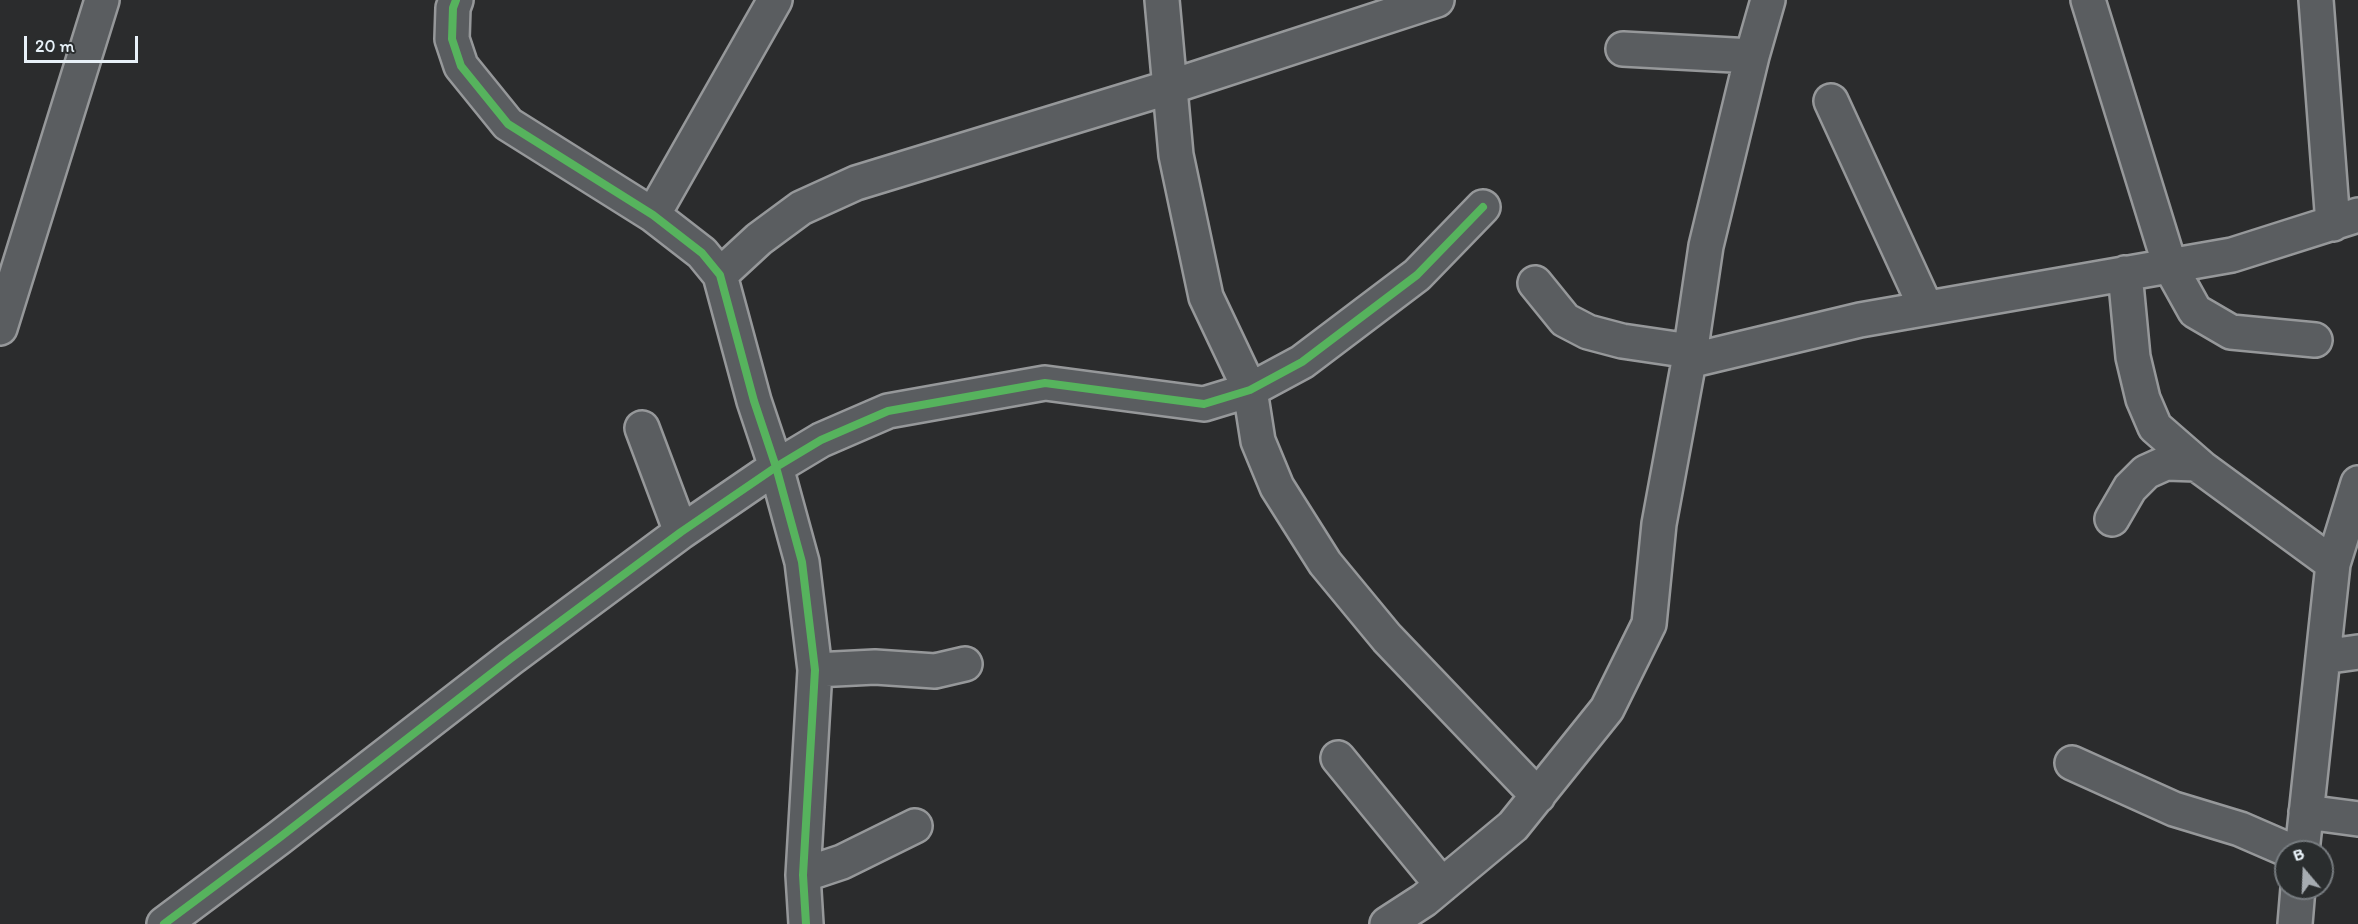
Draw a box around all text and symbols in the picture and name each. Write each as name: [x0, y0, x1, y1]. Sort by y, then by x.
scale bar: [27, 24, 141, 62]
text: 20 m: [35, 35, 75, 57]
north arrow: [2274, 840, 2334, 900]
text: B: [2291, 844, 2307, 865]

